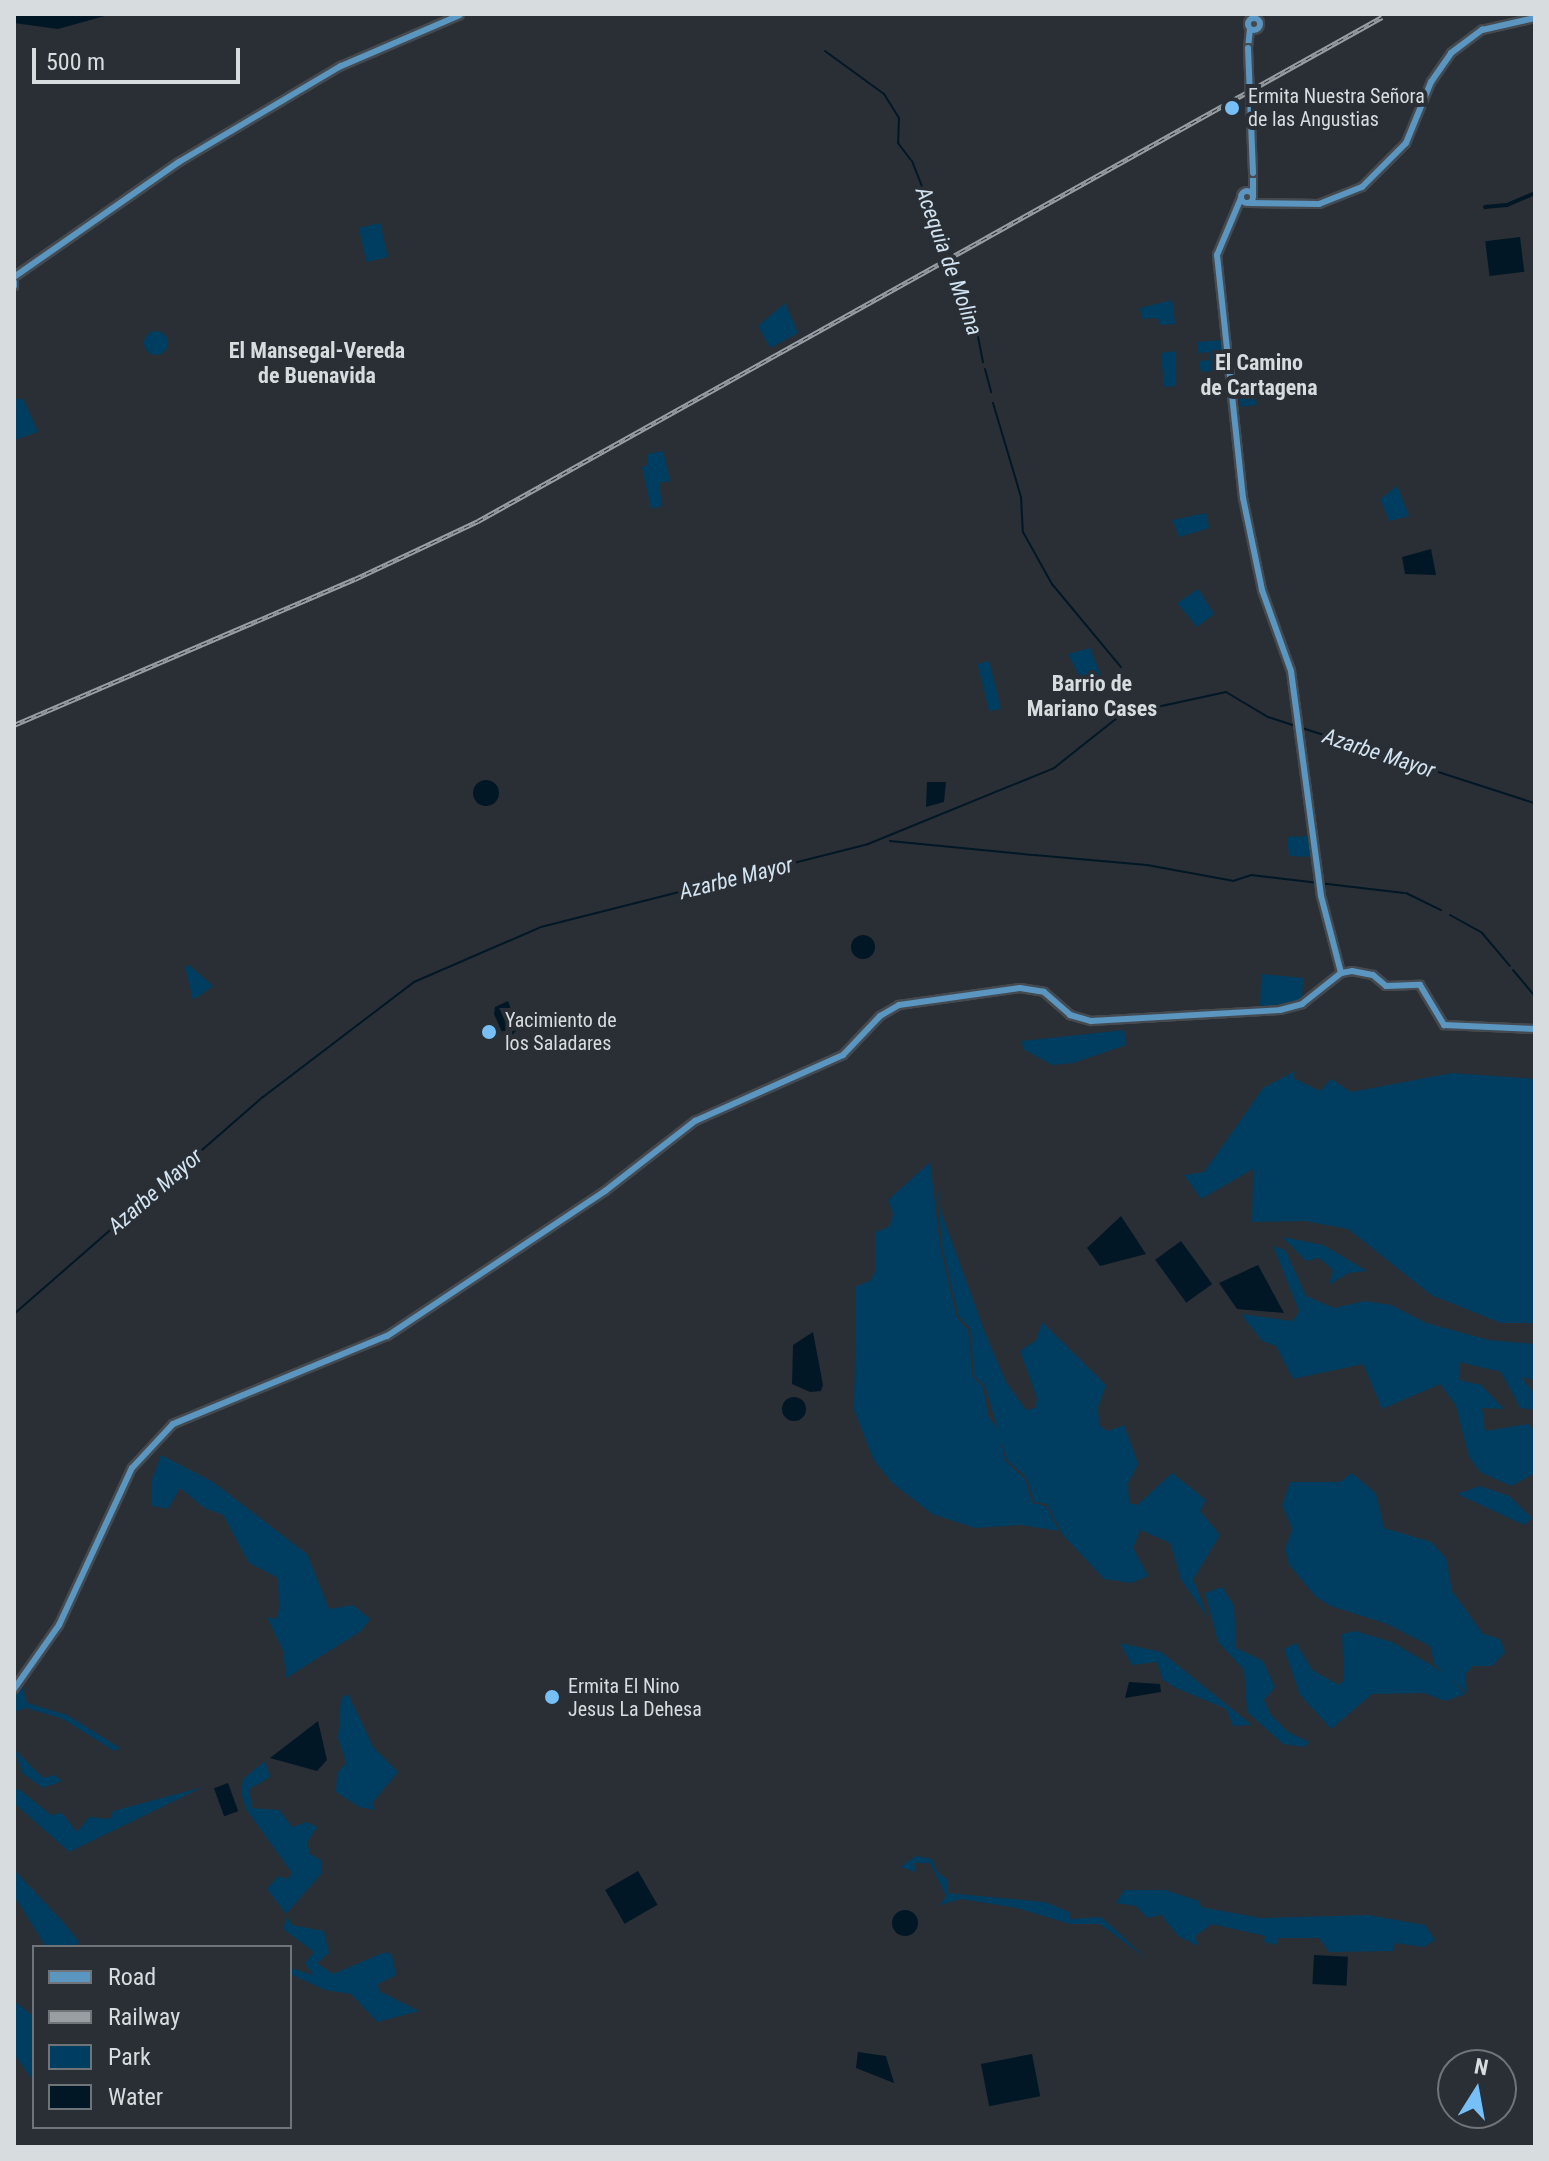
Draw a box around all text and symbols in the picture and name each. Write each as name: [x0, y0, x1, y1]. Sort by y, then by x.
scale bar: [36, 32, 244, 82]
text: 500 m: [46, 48, 105, 76]
place label: Ermita Nuestra Señora de las Angustias: [1248, 84, 1425, 131]
marker: Ermita Nuestra Señora de las Angustias: [1223, 99, 1241, 117]
water label: Acequia de Molina: [910, 183, 988, 339]
district label: El Mansegal-Vereda de Buenavida: [229, 337, 405, 388]
district label: El Camino de Cartagena: [1200, 349, 1318, 400]
district label: Barrio de Mariano Cases: [1027, 670, 1157, 722]
water label: Azarbe Mayor: [1320, 722, 1438, 784]
water label: Azarbe Mayor: [676, 851, 796, 905]
place label: Yacimiento de los Saladares: [505, 1008, 617, 1055]
marker: Yacimiento de los Saladares: [480, 1023, 498, 1041]
water label: Azarbe Mayor: [102, 1143, 208, 1239]
place label: Ermita El Nino Jesus La Dehesa: [568, 1674, 702, 1721]
marker: Ermita El Nino Jesus La Dehesa: [543, 1688, 561, 1706]
legend: [32, 1945, 292, 2129]
text: Road: [108, 1963, 156, 1991]
text: Railway: [108, 2003, 180, 2031]
text: Park: [108, 2043, 151, 2071]
north arrow: [1437, 2049, 1517, 2129]
text: N: [1472, 2053, 1490, 2080]
text: Water: [108, 2083, 163, 2111]

